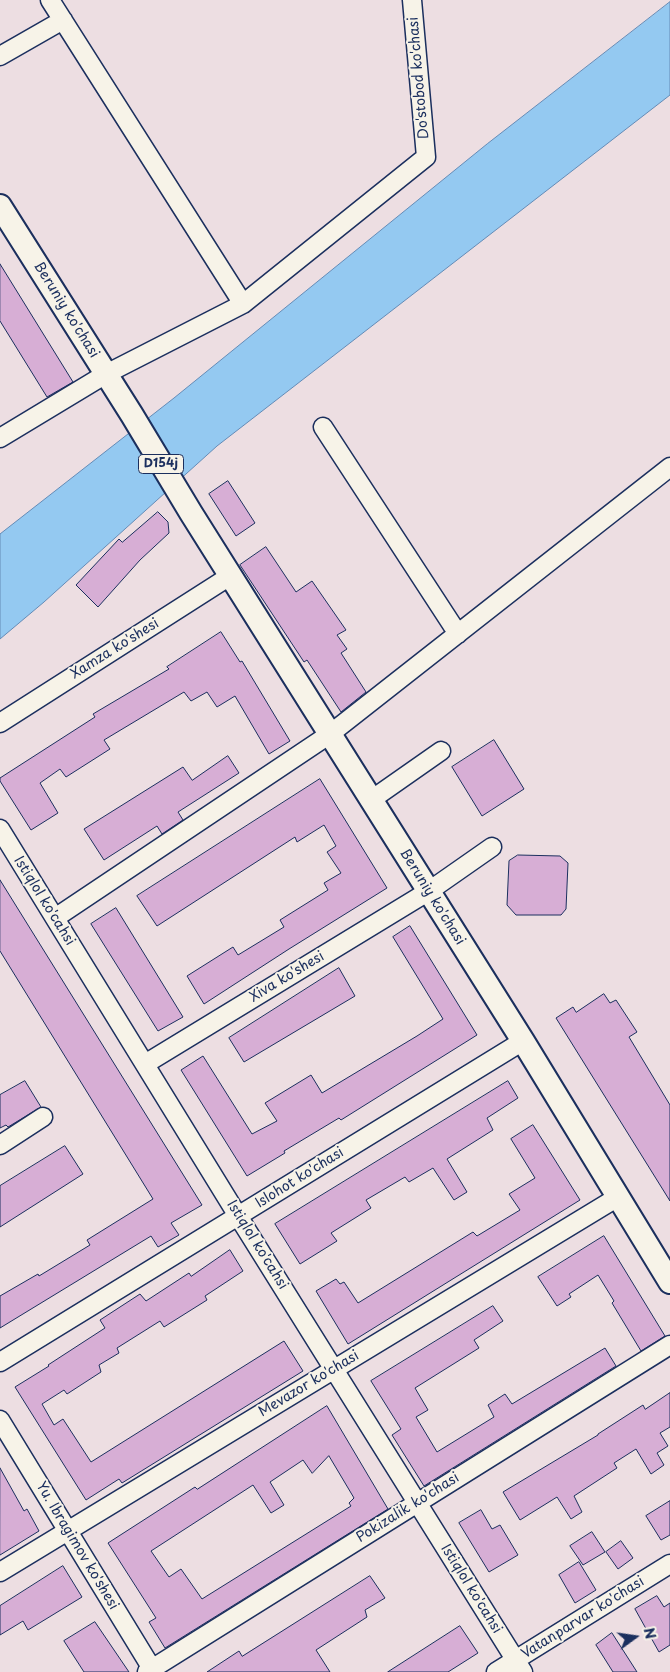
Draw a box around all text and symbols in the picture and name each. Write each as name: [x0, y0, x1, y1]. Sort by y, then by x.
street label: Do'stobod ko'chasi: [405, 16, 433, 140]
street label: Beruniy ko'chasi: [30, 259, 102, 361]
road number: D154j: [138, 454, 184, 474]
street label: Xamza ko'shesi: [68, 615, 162, 683]
street label: Beruniy ko'chasi: [396, 846, 468, 948]
street label: Istiqlol ko'cahsi: [10, 853, 78, 949]
street label: Xiva ko'shesi: [247, 948, 327, 1006]
street label: Islohot ko'chasi: [253, 1144, 347, 1212]
street label: Istiqlol ko'cahsi: [223, 1197, 291, 1293]
street label: Mevazor ko'chasi: [256, 1347, 362, 1421]
street label: Pokizalik ko'chasi: [353, 1470, 463, 1546]
street label: Yu. Ibragimov ko'shesi: [32, 1479, 122, 1613]
street label: Istiqlol ko'cahsi: [437, 1541, 505, 1637]
street label: Vatanparvar ko'chasi: [518, 1573, 648, 1663]
north arrow: [610, 1612, 660, 1662]
text: N: [639, 1625, 662, 1641]

